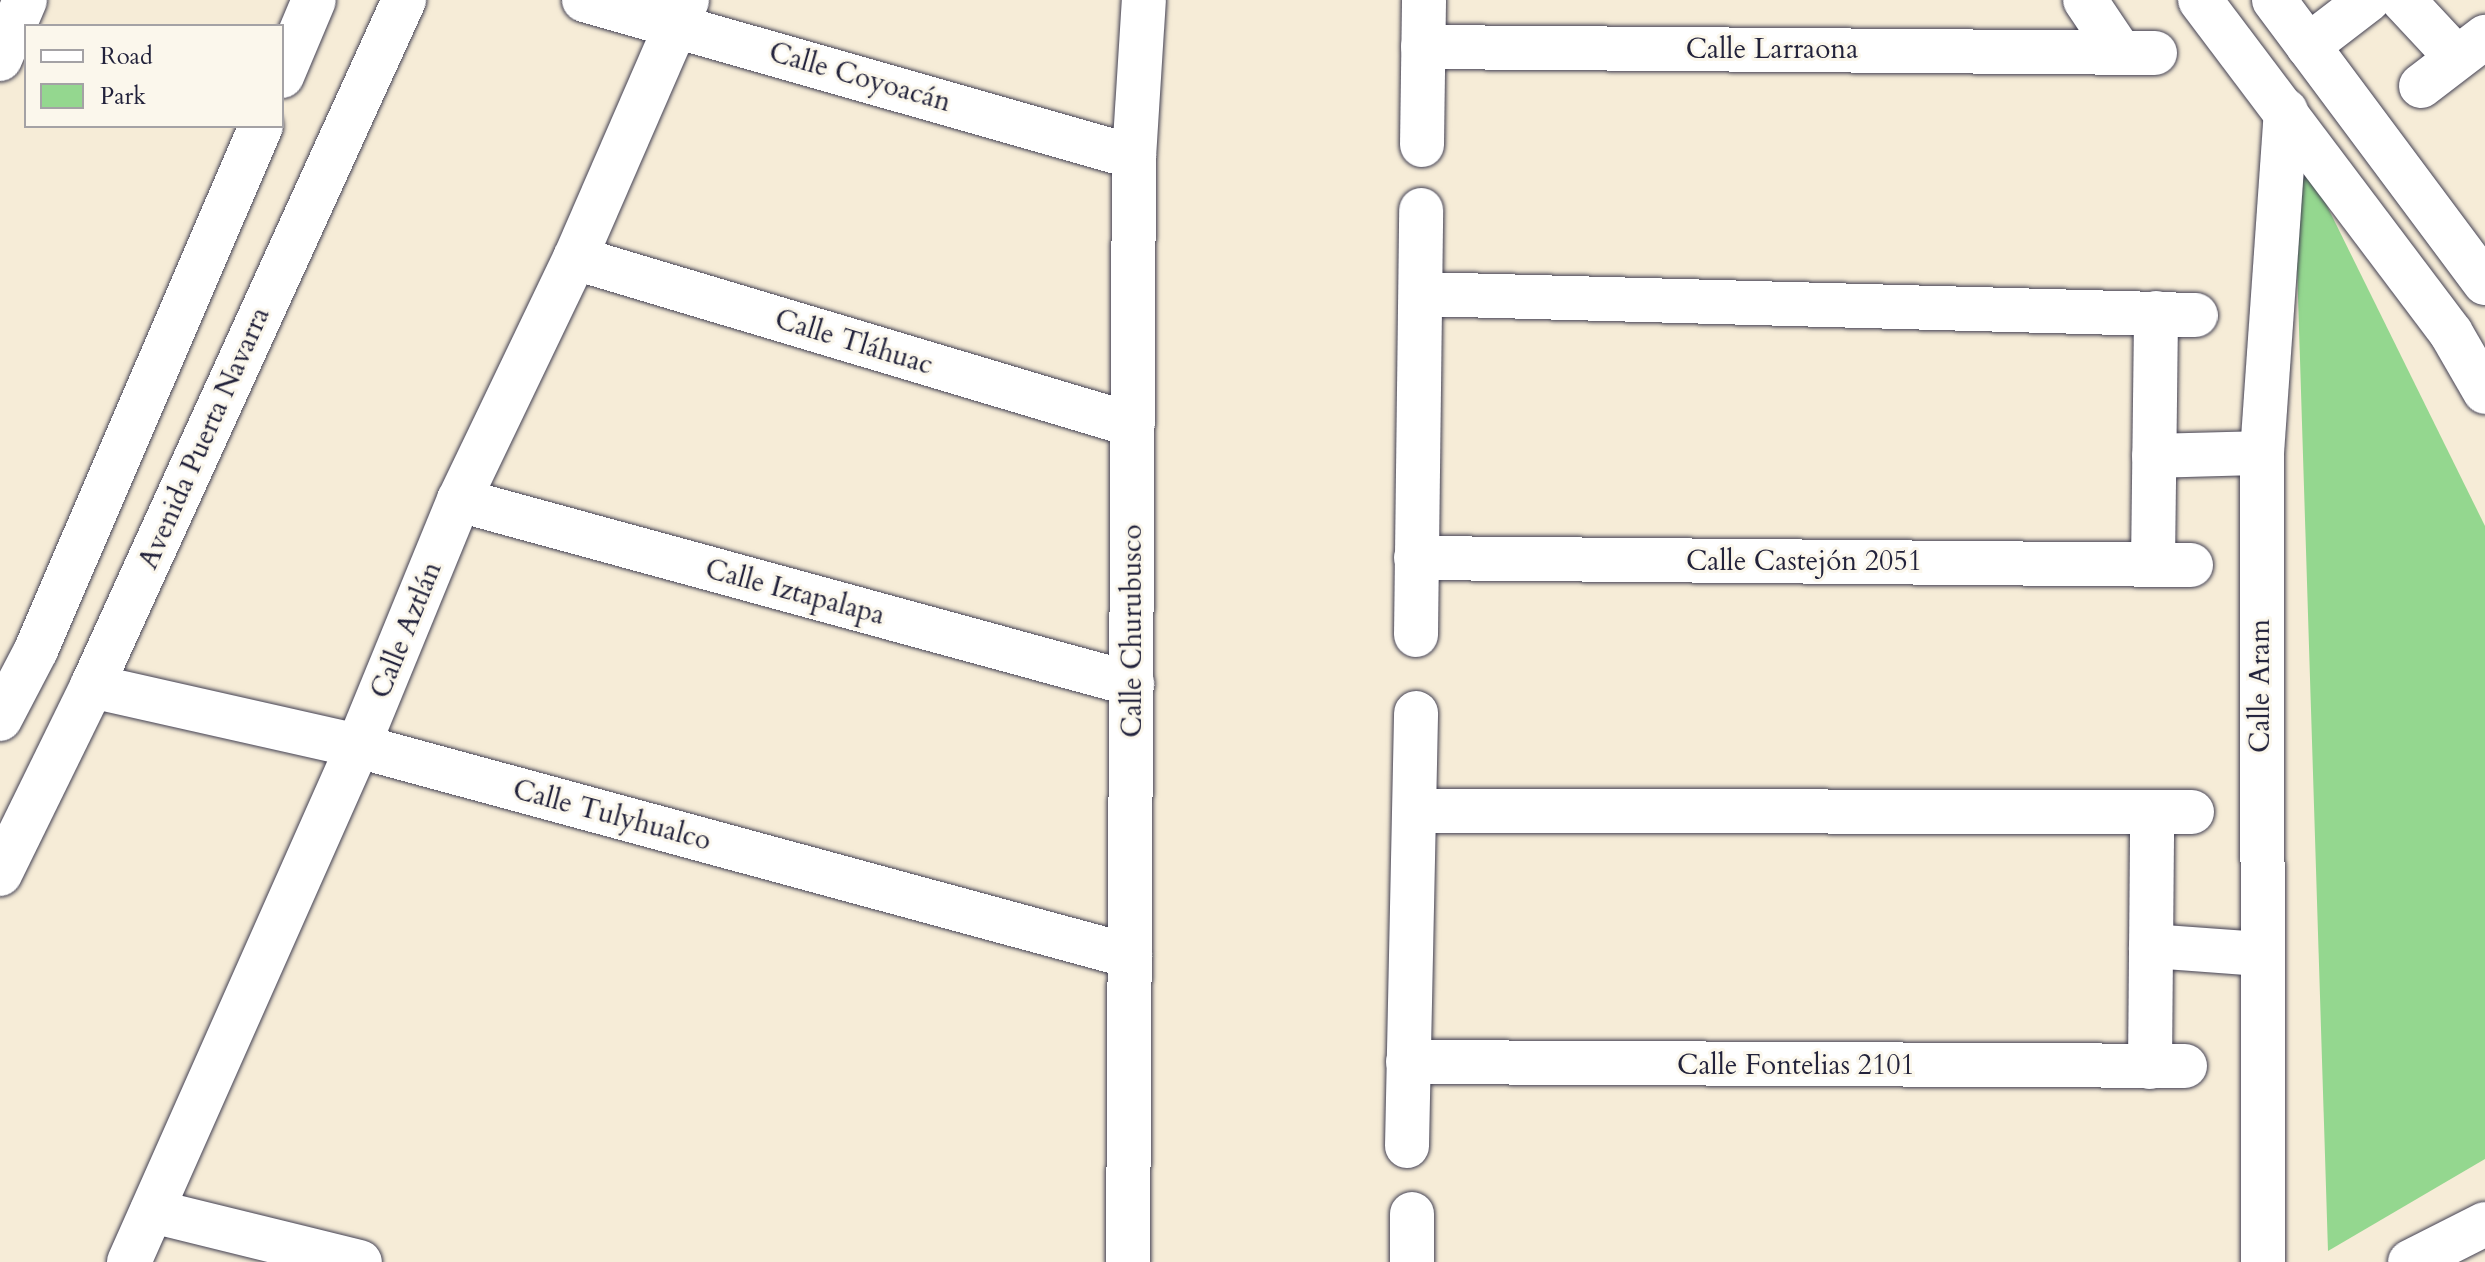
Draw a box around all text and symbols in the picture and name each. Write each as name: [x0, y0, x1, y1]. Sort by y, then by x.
legend: [24, 24, 284, 128]
street label: Calle Larraona: [1686, 32, 1858, 66]
street label: Calle Coyoacán: [765, 35, 955, 119]
text: Road: [100, 40, 153, 73]
text: Park: [100, 80, 146, 113]
street label: Avenida Puerta Navarra: [131, 302, 277, 574]
street label: Calle Tláhuac: [771, 302, 937, 382]
street label: Calle Churubusco: [1115, 524, 1149, 738]
street label: Calle Castejón 2051: [1686, 544, 1922, 578]
street label: Calle Iztapalapa: [702, 552, 888, 632]
street label: Calle Aztlán: [363, 557, 449, 703]
street label: Calle Aram: [2243, 619, 2277, 753]
street label: Calle Tulyhualco: [509, 772, 715, 858]
street label: Calle Fontelias 2101: [1677, 1048, 1915, 1082]

